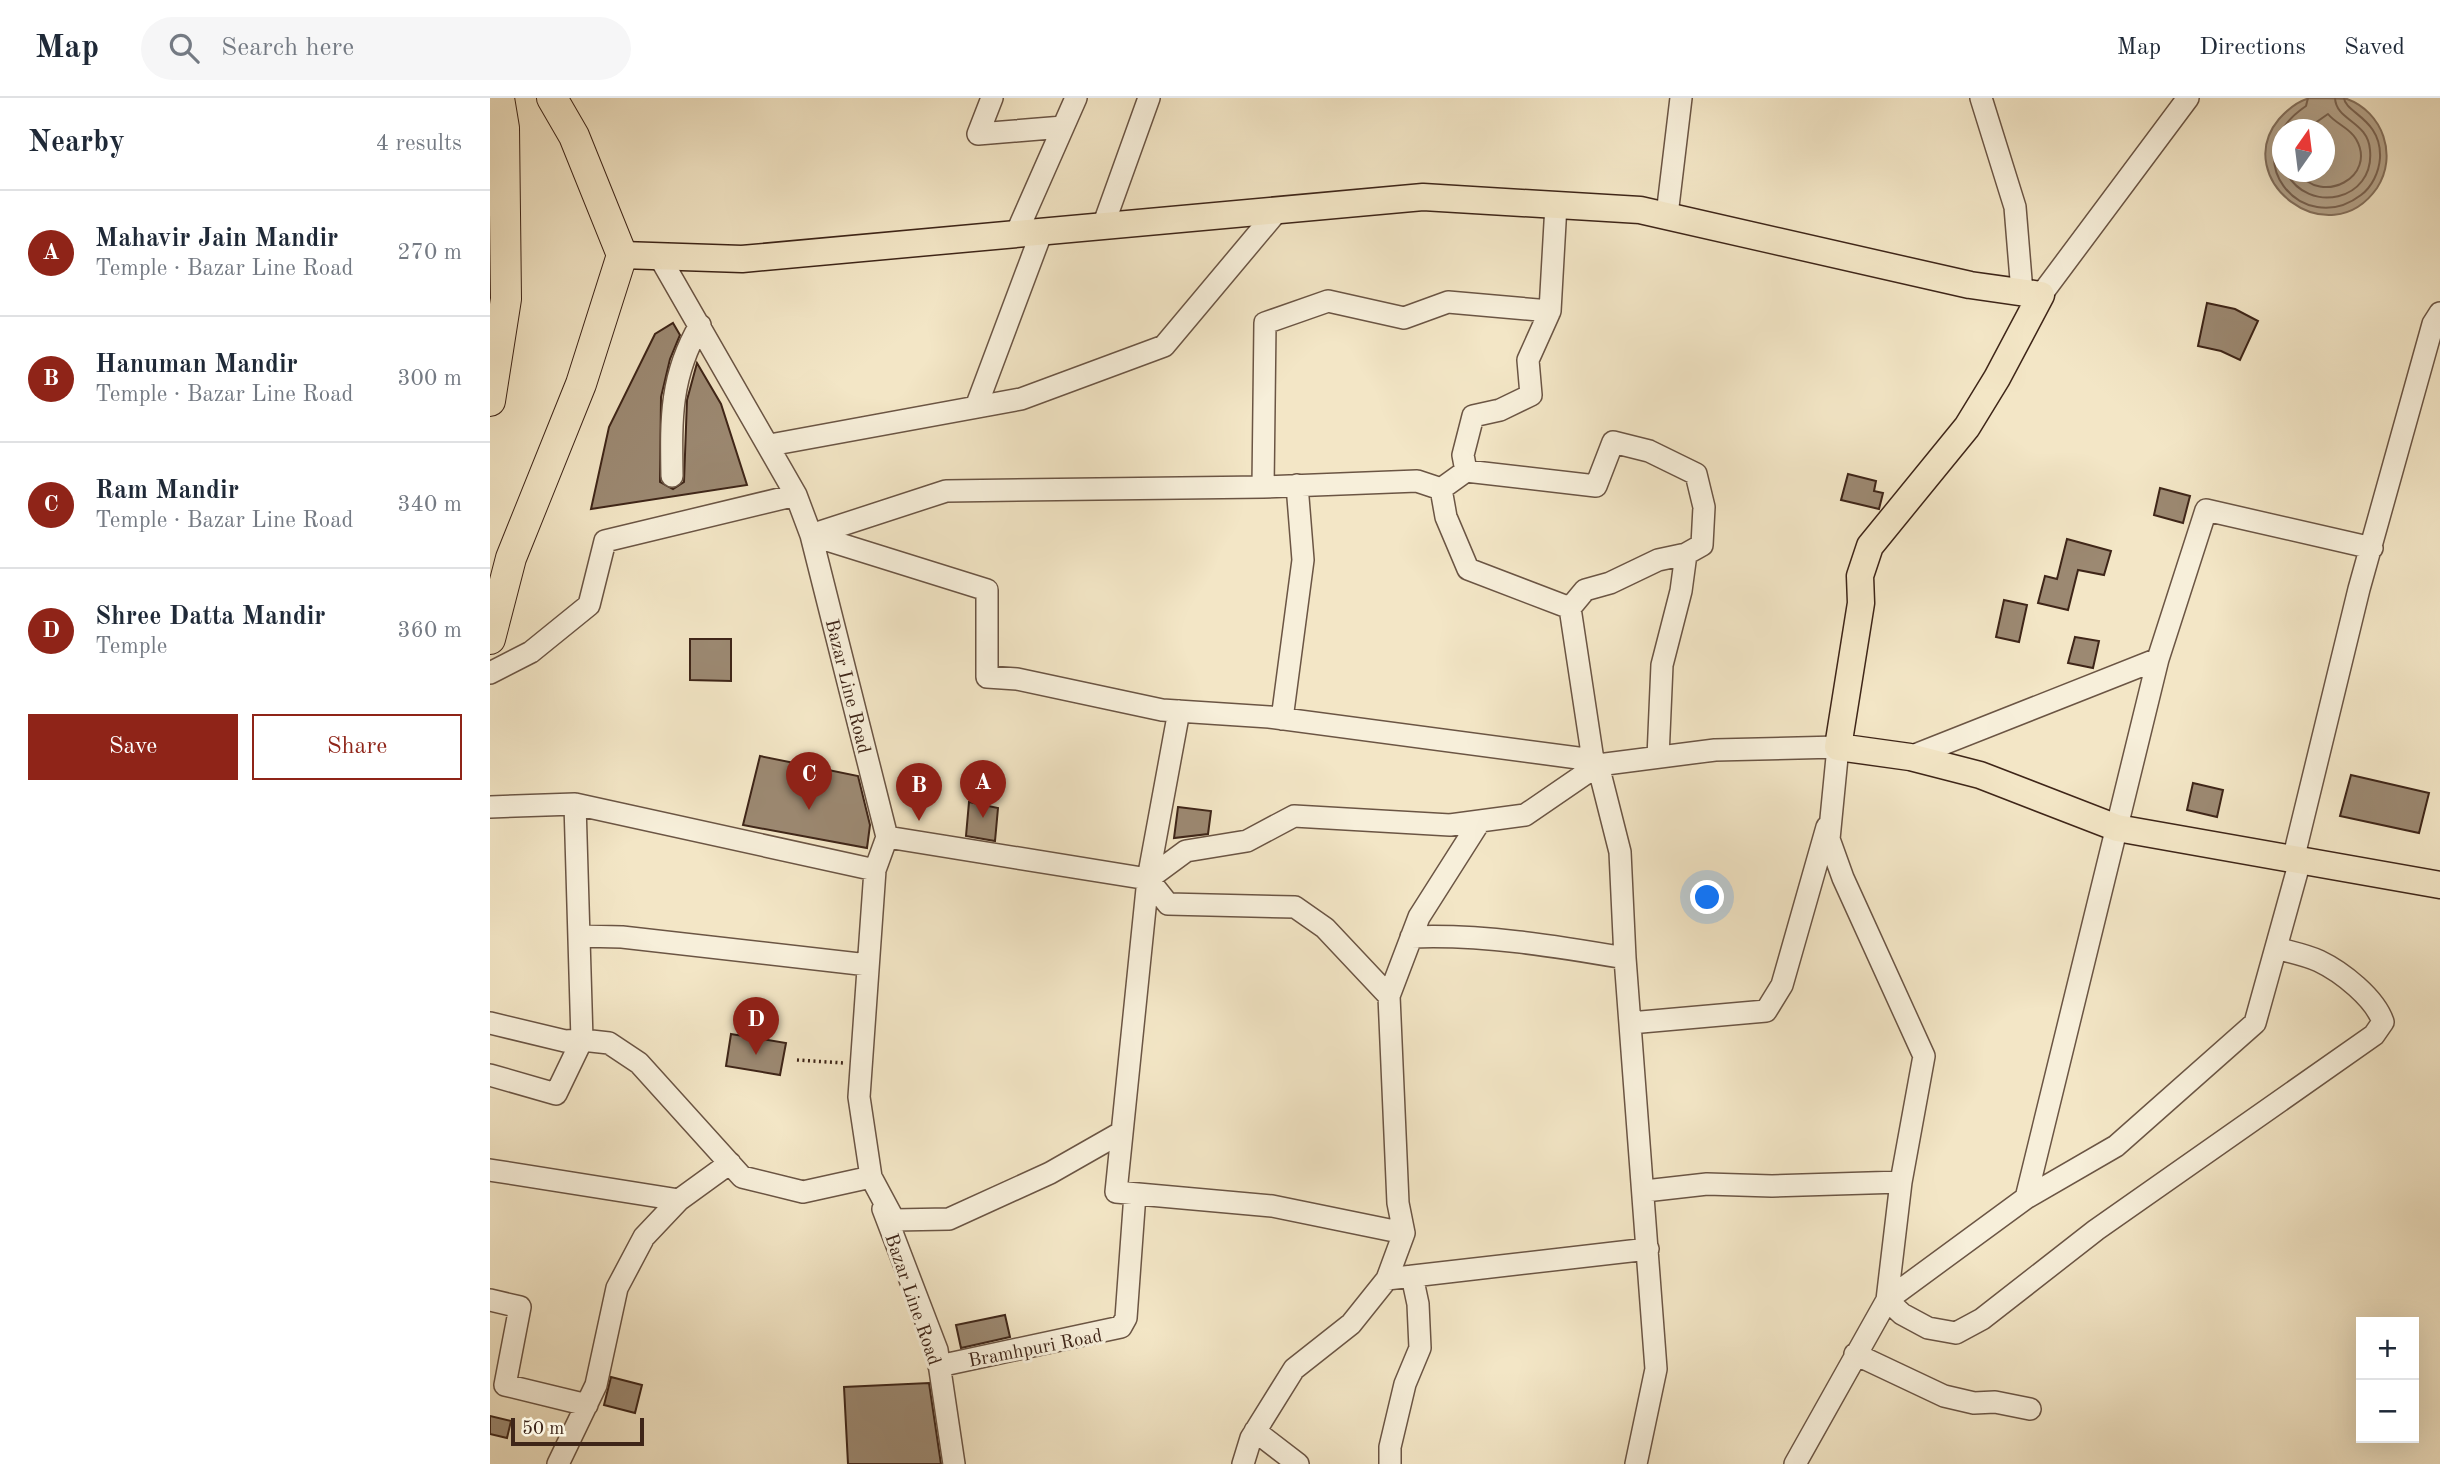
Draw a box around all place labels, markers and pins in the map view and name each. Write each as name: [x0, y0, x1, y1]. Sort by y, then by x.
pin: C: [786, 752, 832, 810]
pin: A: [960, 760, 1006, 818]
pin: B: [896, 763, 942, 821]
pin: D: [733, 997, 779, 1055]

